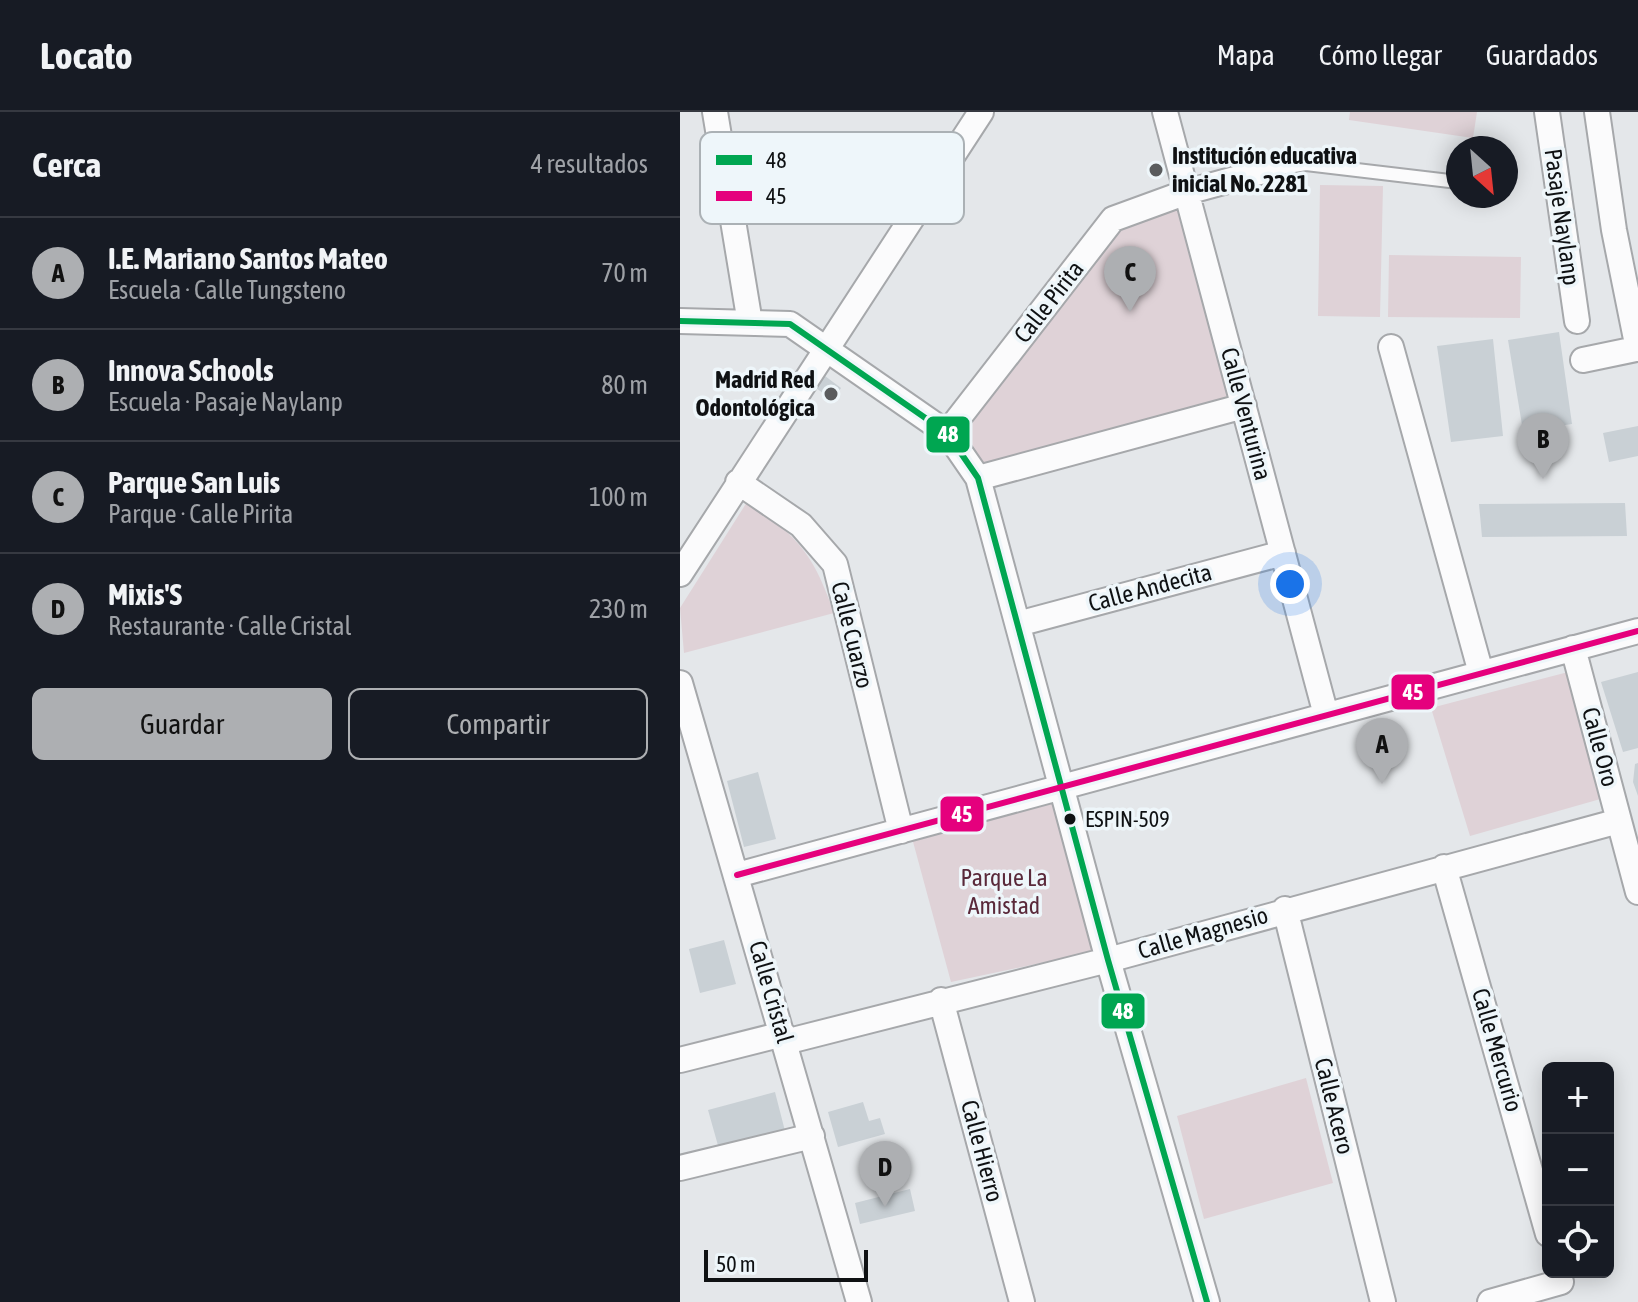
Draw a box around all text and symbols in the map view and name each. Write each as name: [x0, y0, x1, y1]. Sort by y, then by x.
text: Locato: [40, 34, 133, 77]
text: Mapa: [1217, 39, 1275, 71]
text: Cómo llegar: [1319, 39, 1442, 71]
text: Guardados: [1486, 39, 1598, 71]
legend: [700, 132, 964, 224]
north arrow: [1446, 136, 1518, 208]
place label: Institución educativa inicial No. 2281: [1172, 142, 1357, 197]
text: Cerca: [32, 145, 101, 184]
text: 48: [766, 147, 787, 173]
street label: Pasaje Naylanp: [1540, 147, 1585, 287]
text: 4 resultados: [531, 149, 648, 179]
marker: Institución educativa inicial No. 2281: [1147, 161, 1165, 179]
text: 45: [766, 183, 787, 209]
text: I.E. Mariano Santos Mateo: [108, 241, 388, 275]
pin: C: [1104, 246, 1156, 312]
street label: Calle Pirita: [1008, 256, 1089, 348]
text: A: [52, 258, 64, 288]
text: 70 m: [601, 258, 648, 288]
text: Escuela · Calle Tungsteno: [108, 275, 346, 305]
street label: Calle Venturina: [1216, 345, 1277, 483]
text: Innova Schools: [108, 353, 274, 387]
place label: Madrid Red Odontológica: [695, 366, 815, 421]
text: B: [52, 370, 64, 400]
text: 80 m: [601, 370, 648, 400]
marker: Madrid Red Odontológica: [822, 385, 840, 403]
text: Escuela · Pasaje Naylanp: [108, 387, 343, 417]
pin: B: [1517, 413, 1569, 479]
line badge: 48: [925, 415, 971, 454]
text: 48: [937, 421, 958, 447]
text: Parque San Luis: [108, 465, 280, 499]
text: C: [52, 482, 64, 512]
text: 100 m: [589, 482, 648, 512]
text: Parque · Calle Pirita: [108, 499, 293, 529]
street label: Calle Andecita: [1085, 558, 1215, 617]
your location: [1270, 564, 1310, 604]
text: Mixis'S: [108, 577, 182, 611]
street label: Calle Cuarzo: [826, 579, 879, 691]
text: D: [51, 594, 65, 624]
text: 230 m: [589, 594, 648, 624]
text: Restaurante · Calle Cristal: [108, 611, 351, 641]
line badge: 45: [1390, 673, 1436, 711]
text: 45: [1402, 679, 1423, 705]
button: Guardar: [32, 688, 332, 760]
button: Compartir: [348, 688, 648, 760]
street label: Calle Oro: [1577, 704, 1624, 789]
pin: A: [1356, 718, 1408, 784]
line badge: 45: [939, 795, 985, 833]
text: 45: [951, 801, 972, 827]
place label: ESPIN-509: [1085, 806, 1170, 832]
marker: ESPIN-509: [1062, 811, 1078, 827]
park label: Parque La Amistad: [960, 864, 1048, 919]
street label: Calle Magnesio: [1135, 901, 1271, 964]
street label: Calle Cristal: [744, 938, 799, 1047]
street label: Calle Mercurio: [1467, 985, 1528, 1115]
line badge: 48: [1100, 992, 1146, 1030]
text: 48: [1112, 998, 1133, 1024]
street label: Calle Acero: [1309, 1055, 1360, 1157]
map controls: [1542, 1062, 1614, 1278]
button: +: [1542, 1062, 1614, 1134]
street label: Calle Hierro: [956, 1097, 1009, 1205]
button: −: [1542, 1134, 1614, 1206]
pin: D: [859, 1141, 911, 1207]
button: locate: [1542, 1206, 1614, 1278]
scale bar: [704, 1246, 868, 1282]
text: 50 m: [716, 1251, 756, 1277]

